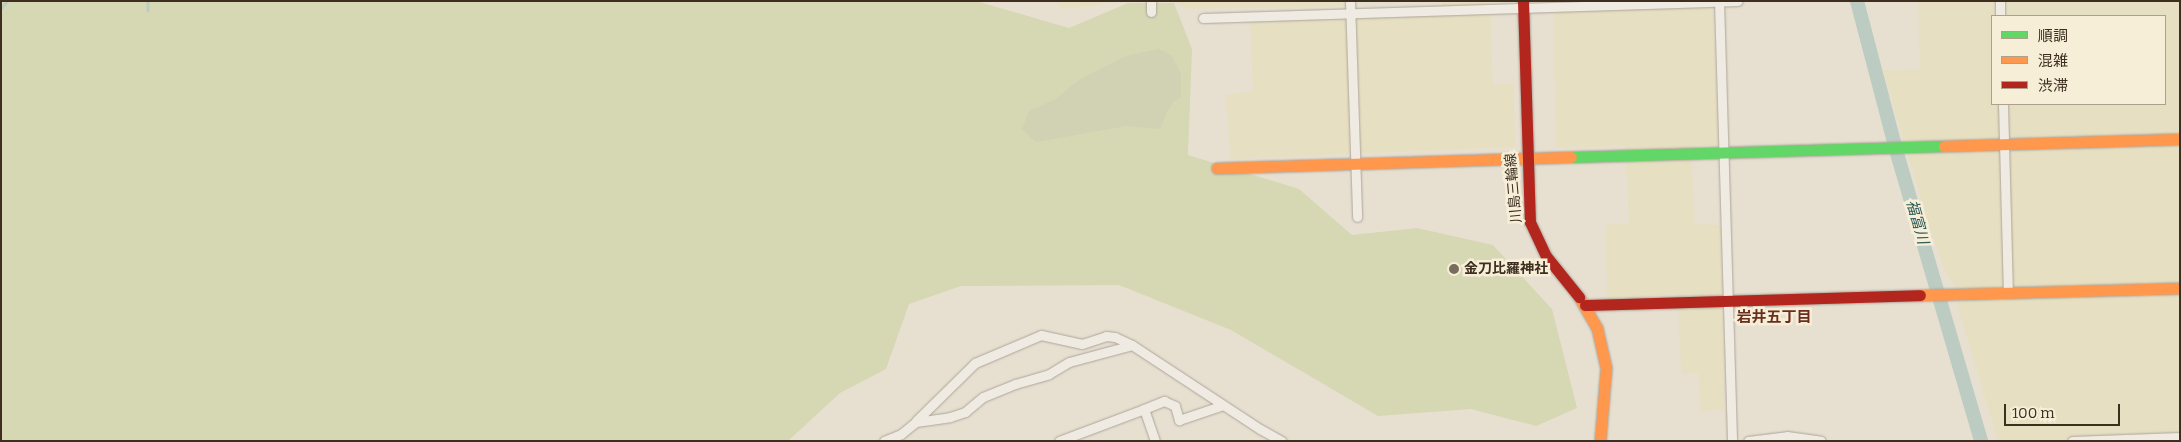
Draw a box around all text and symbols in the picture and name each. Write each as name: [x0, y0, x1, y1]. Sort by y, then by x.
legend: [1991, 15, 2166, 105]
text: 順調: [2038, 27, 2068, 45]
text: 混雑: [2038, 52, 2068, 70]
text: 渋滞: [2038, 77, 2068, 95]
street label: 川島三輪線: [1503, 152, 1525, 224]
water label: 福富川: [1902, 198, 1932, 246]
place label: 金刀比羅神社: [1464, 261, 1548, 277]
marker: 金刀比羅神社: [1448, 263, 1460, 275]
district label: 岩井五丁目: [1737, 309, 1811, 327]
scale bar: [2006, 394, 2122, 426]
text: 100 m: [2012, 404, 2055, 422]

